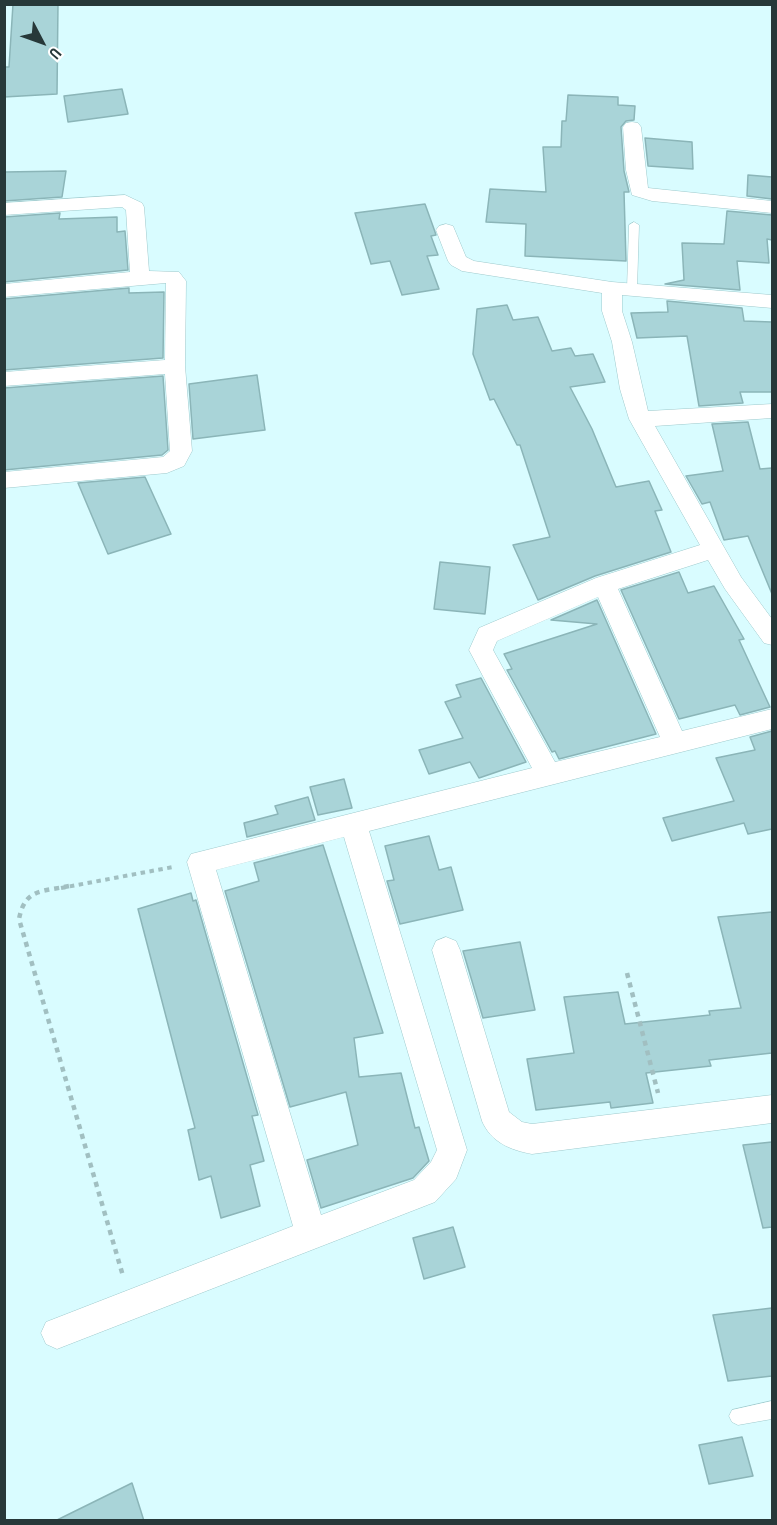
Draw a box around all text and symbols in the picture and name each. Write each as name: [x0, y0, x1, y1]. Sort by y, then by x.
north arrow: [12, 12, 72, 72]
text: U: [45, 44, 66, 63]

